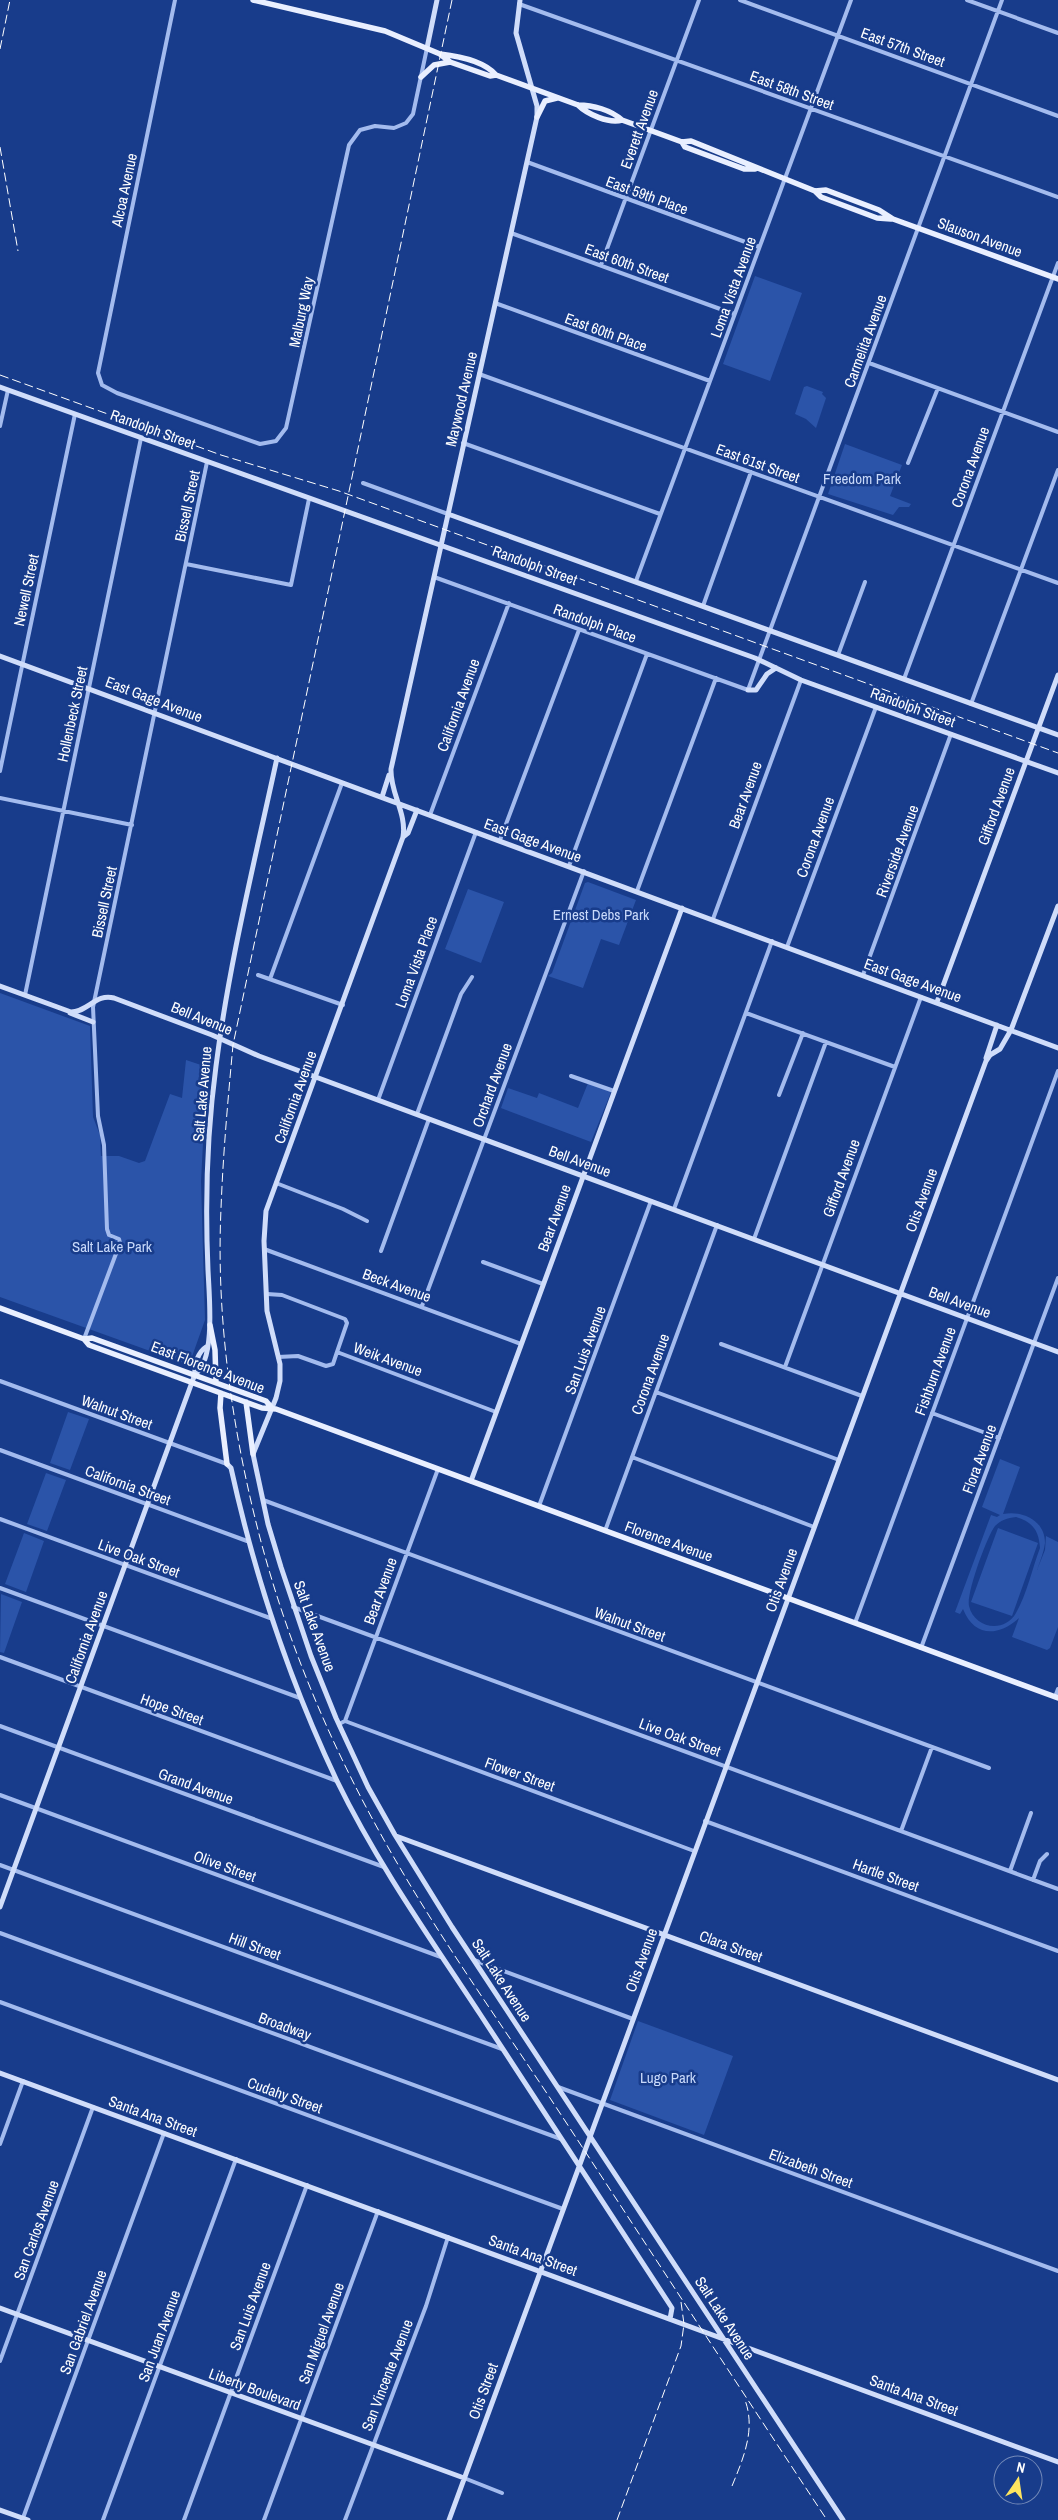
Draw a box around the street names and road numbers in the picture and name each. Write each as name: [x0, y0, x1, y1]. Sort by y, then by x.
street label: East 57th Street: [858, 22, 949, 72]
street label: East 58th Street: [747, 65, 838, 115]
street label: Everett Avenue: [615, 86, 663, 172]
street label: Alcoa Avenue: [106, 151, 142, 230]
street label: East 59th Place: [603, 170, 691, 220]
street label: Slauson Avenue: [935, 212, 1025, 262]
street label: Loma Vista Avenue: [705, 233, 761, 341]
street label: East 60th Street: [582, 238, 673, 288]
street label: Malburg Way: [283, 274, 319, 349]
street label: Carmelita Avenue: [838, 291, 892, 390]
street label: East 60th Place: [562, 307, 650, 357]
street label: Maywood Avenue: [440, 349, 482, 449]
street label: Randolph Street: [108, 404, 199, 454]
street label: Corona Avenue: [946, 424, 994, 510]
street label: East 61st Street: [713, 438, 803, 488]
street label: Bissell Street: [169, 468, 205, 544]
street label: Randolph Street: [490, 540, 581, 590]
street label: Newell Street: [8, 551, 44, 628]
street label: Randolph Place: [551, 598, 640, 648]
street label: California Avenue: [431, 655, 485, 754]
street label: Hollenbeck Street: [52, 664, 92, 764]
street label: East Gage Avenue: [102, 671, 206, 727]
street label: Randolph Street: [868, 682, 959, 732]
street label: Bear Avenue: [723, 758, 767, 832]
street label: Gifford Avenue: [972, 764, 1020, 848]
street label: Corona Avenue: [791, 794, 839, 880]
street label: Riverside Avenue: [871, 802, 923, 900]
street label: East Gage Avenue: [481, 813, 585, 867]
street label: Bissell Street: [86, 864, 122, 940]
street label: Loma Vista Place: [390, 913, 442, 1011]
street label: East Gage Avenue: [861, 953, 965, 1007]
street label: Bell Avenue: [168, 996, 236, 1040]
street label: Orchard Avenue: [467, 1040, 517, 1130]
street label: Salt Lake Avenue: [187, 1045, 217, 1143]
street label: California Avenue: [268, 1047, 322, 1146]
street label: Gifford Avenue: [817, 1136, 865, 1220]
street label: Bell Avenue: [546, 1140, 614, 1182]
street label: Otis Avenue: [900, 1165, 942, 1235]
street label: Bear Avenue: [532, 1181, 576, 1255]
street label: Beck Avenue: [360, 1263, 434, 1307]
street label: Bell Avenue: [926, 1281, 994, 1323]
street label: San Luis Avenue: [559, 1303, 611, 1397]
street label: Fishburn Avenue: [909, 1324, 961, 1418]
street label: Corona Avenue: [626, 1331, 674, 1417]
street label: East Florence Avenue: [148, 1336, 268, 1398]
street label: Weik Avenue: [351, 1337, 426, 1381]
street label: Walnut Street: [79, 1389, 156, 1435]
street label: Flora Avenue: [957, 1421, 1001, 1497]
street label: California Street: [82, 1460, 174, 1510]
street label: Florence Avenue: [622, 1515, 716, 1567]
street label: Live Oak Street: [95, 1534, 183, 1583]
street label: Otis Avenue: [760, 1545, 802, 1615]
street label: Bear Avenue: [358, 1554, 402, 1628]
street label: Salt Lake Avenue: [289, 1578, 341, 1675]
street label: California Avenue: [59, 1587, 113, 1686]
street label: Walnut Street: [592, 1601, 669, 1647]
street label: Hope Street: [138, 1688, 207, 1730]
street label: Live Oak Street: [636, 1713, 724, 1762]
street label: Flower Street: [482, 1752, 559, 1797]
street label: Grand Avenue: [156, 1763, 237, 1809]
street label: Olive Street: [191, 1845, 260, 1887]
street label: Hartle Street: [850, 1853, 923, 1897]
street label: Otis Avenue: [620, 1925, 662, 1995]
street label: Clara Street: [697, 1925, 766, 1967]
street label: Hill Street: [226, 1927, 285, 1965]
street label: Salt Lake Avenue: [467, 1934, 537, 2026]
street label: Broadway: [256, 2007, 315, 2046]
street label: Cudahy Street: [244, 2072, 326, 2119]
street label: Santa Ana Street: [106, 2090, 201, 2142]
street label: Elizabeth Street: [766, 2143, 856, 2193]
street label: San Carlos Avenue: [8, 2177, 64, 2283]
street label: Santa Ana Street: [486, 2229, 581, 2281]
street label: San Luis Avenue: [224, 2259, 276, 2353]
street label: San Gabriel Avenue: [54, 2267, 112, 2377]
street label: Salt Lake Avenue: [690, 2272, 760, 2364]
street label: San Miguel Avenue: [293, 2279, 349, 2387]
street label: San Juan Avenue: [133, 2287, 185, 2385]
street label: San Vincente Avenue: [356, 2316, 418, 2434]
street label: Otis Street: [463, 2359, 503, 2422]
street label: Liberty Boulevard: [206, 2363, 304, 2415]
street label: Santa Ana Street: [867, 2369, 962, 2421]

